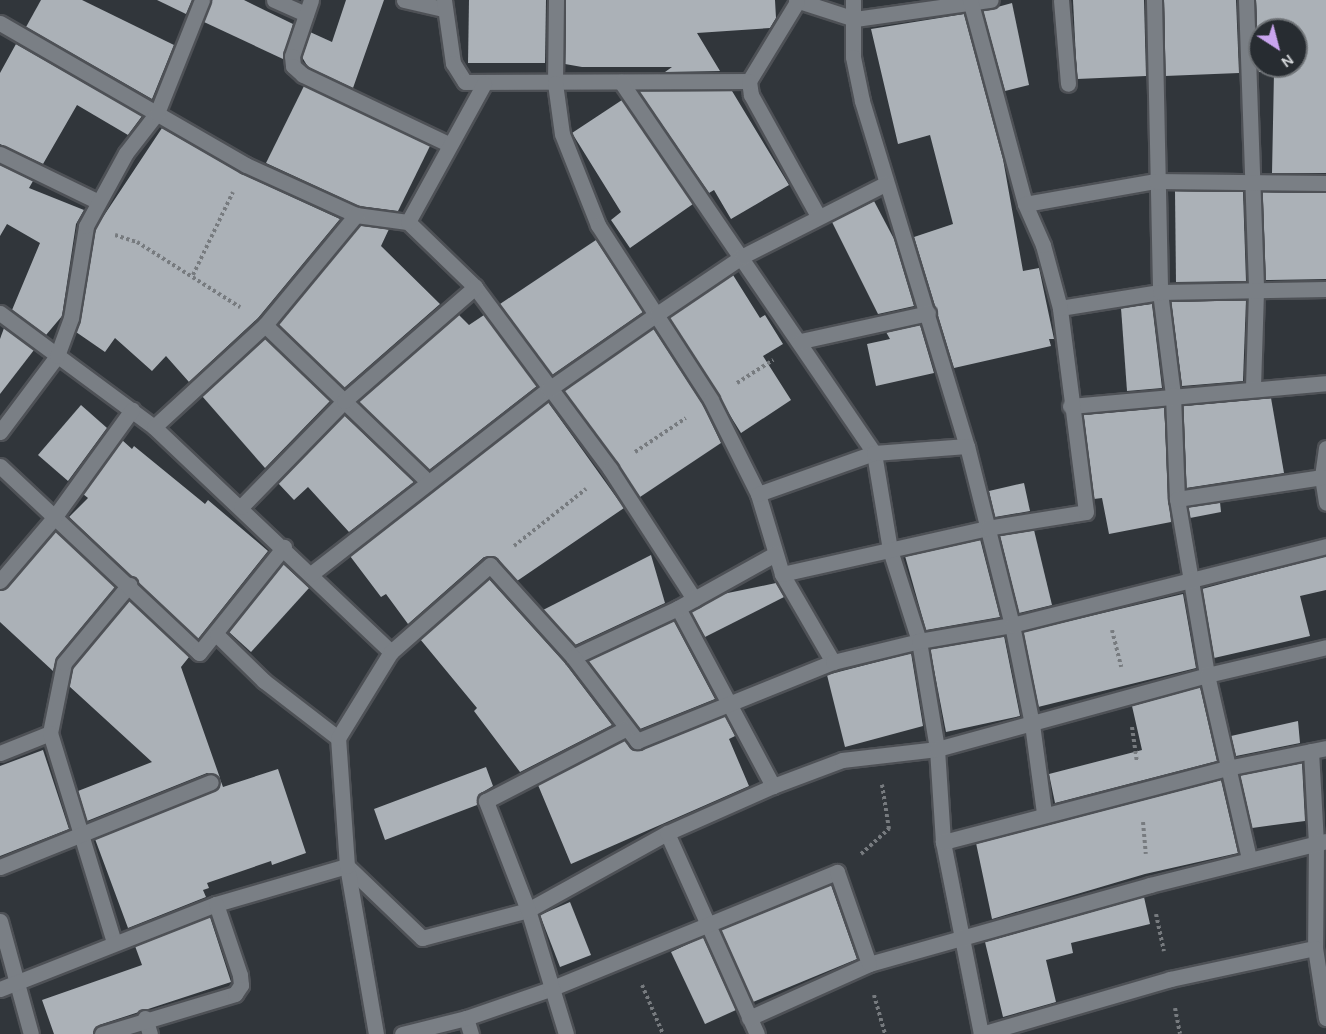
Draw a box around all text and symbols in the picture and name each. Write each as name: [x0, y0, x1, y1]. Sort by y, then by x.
north arrow: [1248, 18, 1308, 78]
text: N: [1277, 50, 1298, 72]

